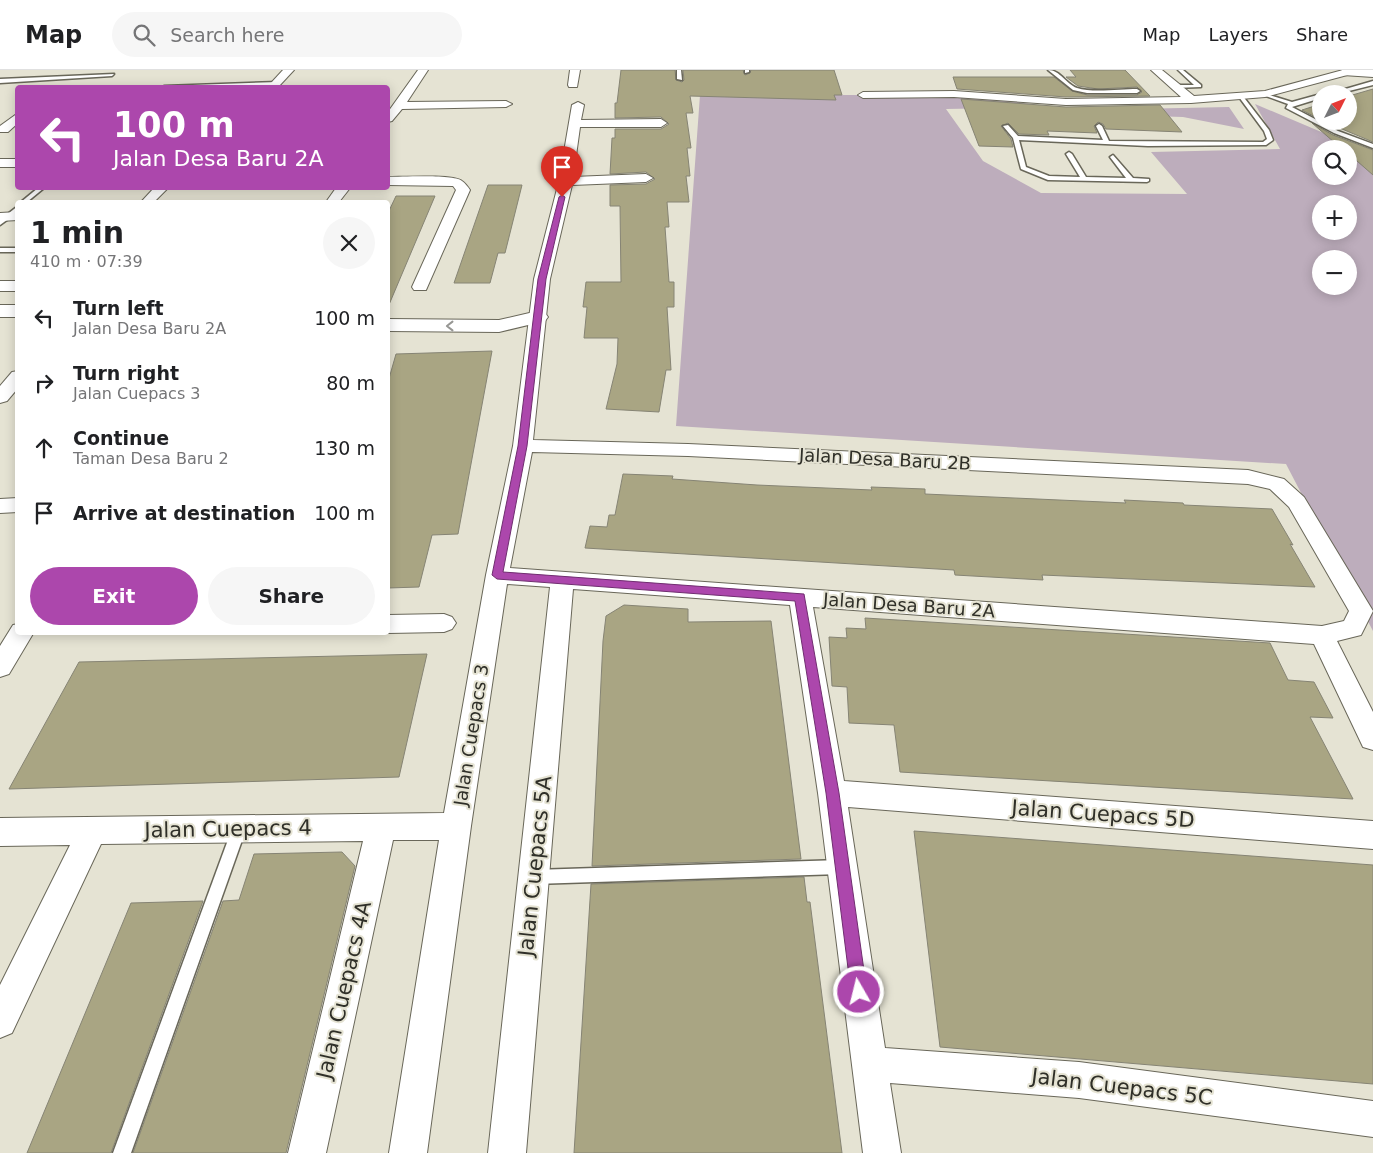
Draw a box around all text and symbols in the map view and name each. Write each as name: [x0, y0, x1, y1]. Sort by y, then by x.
search box: [112, 12, 462, 57]
text: Map: [25, 21, 82, 49]
icon: search: [130, 21, 158, 49]
text: Search here: [170, 24, 284, 46]
text: Map: [1142, 24, 1180, 45]
text: Layers: [1208, 24, 1268, 45]
text: Share: [1296, 24, 1348, 45]
north arrow: [1312, 85, 1358, 130]
map controls: [1312, 85, 1357, 295]
icon: left: [30, 105, 95, 170]
text: 100 m: [113, 105, 235, 145]
button: search: [1312, 140, 1357, 185]
text: Jalan Desa Baru 2A: [113, 146, 324, 171]
pin: [541, 146, 583, 197]
icon: arrive: [548, 153, 576, 181]
button: +: [1312, 195, 1357, 240]
text: 1 min: [30, 215, 124, 250]
button: close: [323, 217, 375, 269]
button: −: [1312, 250, 1357, 295]
text: 410 m · 07:39: [30, 252, 143, 271]
text: Turn left: [73, 297, 164, 319]
icon: left: [30, 304, 58, 332]
text: 100 m: [314, 307, 375, 329]
text: Jalan Desa Baru 2A: [73, 319, 226, 338]
one-way arrow: [446, 321, 454, 331]
text: Turn right: [73, 362, 179, 384]
icon: right: [30, 369, 58, 397]
text: 80 m: [326, 372, 375, 394]
text: Jalan Cuepacs 3: [73, 384, 201, 403]
text: Continue: [73, 427, 169, 449]
icon: ahead: [30, 434, 58, 462]
text: 130 m: [314, 437, 375, 459]
street label: Jalan Desa Baru 2B: [797, 444, 972, 474]
text: Taman Desa Baru 2: [73, 449, 229, 468]
icon: arrive: [30, 499, 58, 527]
text: Arrive at destination: [73, 502, 295, 524]
text: 100 m: [314, 502, 375, 524]
button: Exit: [30, 567, 198, 625]
button: Share: [208, 567, 375, 625]
street label: Jalan Desa Baru 2A: [821, 588, 996, 622]
street label: Jalan Cuepacs 3: [449, 663, 493, 808]
street label: Jalan Cuepacs 5A: [513, 774, 556, 960]
street label: Jalan Cuepacs 5D: [1009, 795, 1195, 832]
street label: Jalan Cuepacs 4: [142, 816, 312, 842]
street label: Jalan Cuepacs 4A: [311, 898, 376, 1083]
position arrow: [832, 965, 884, 1017]
street label: Jalan Cuepacs 5C: [1028, 1064, 1214, 1110]

